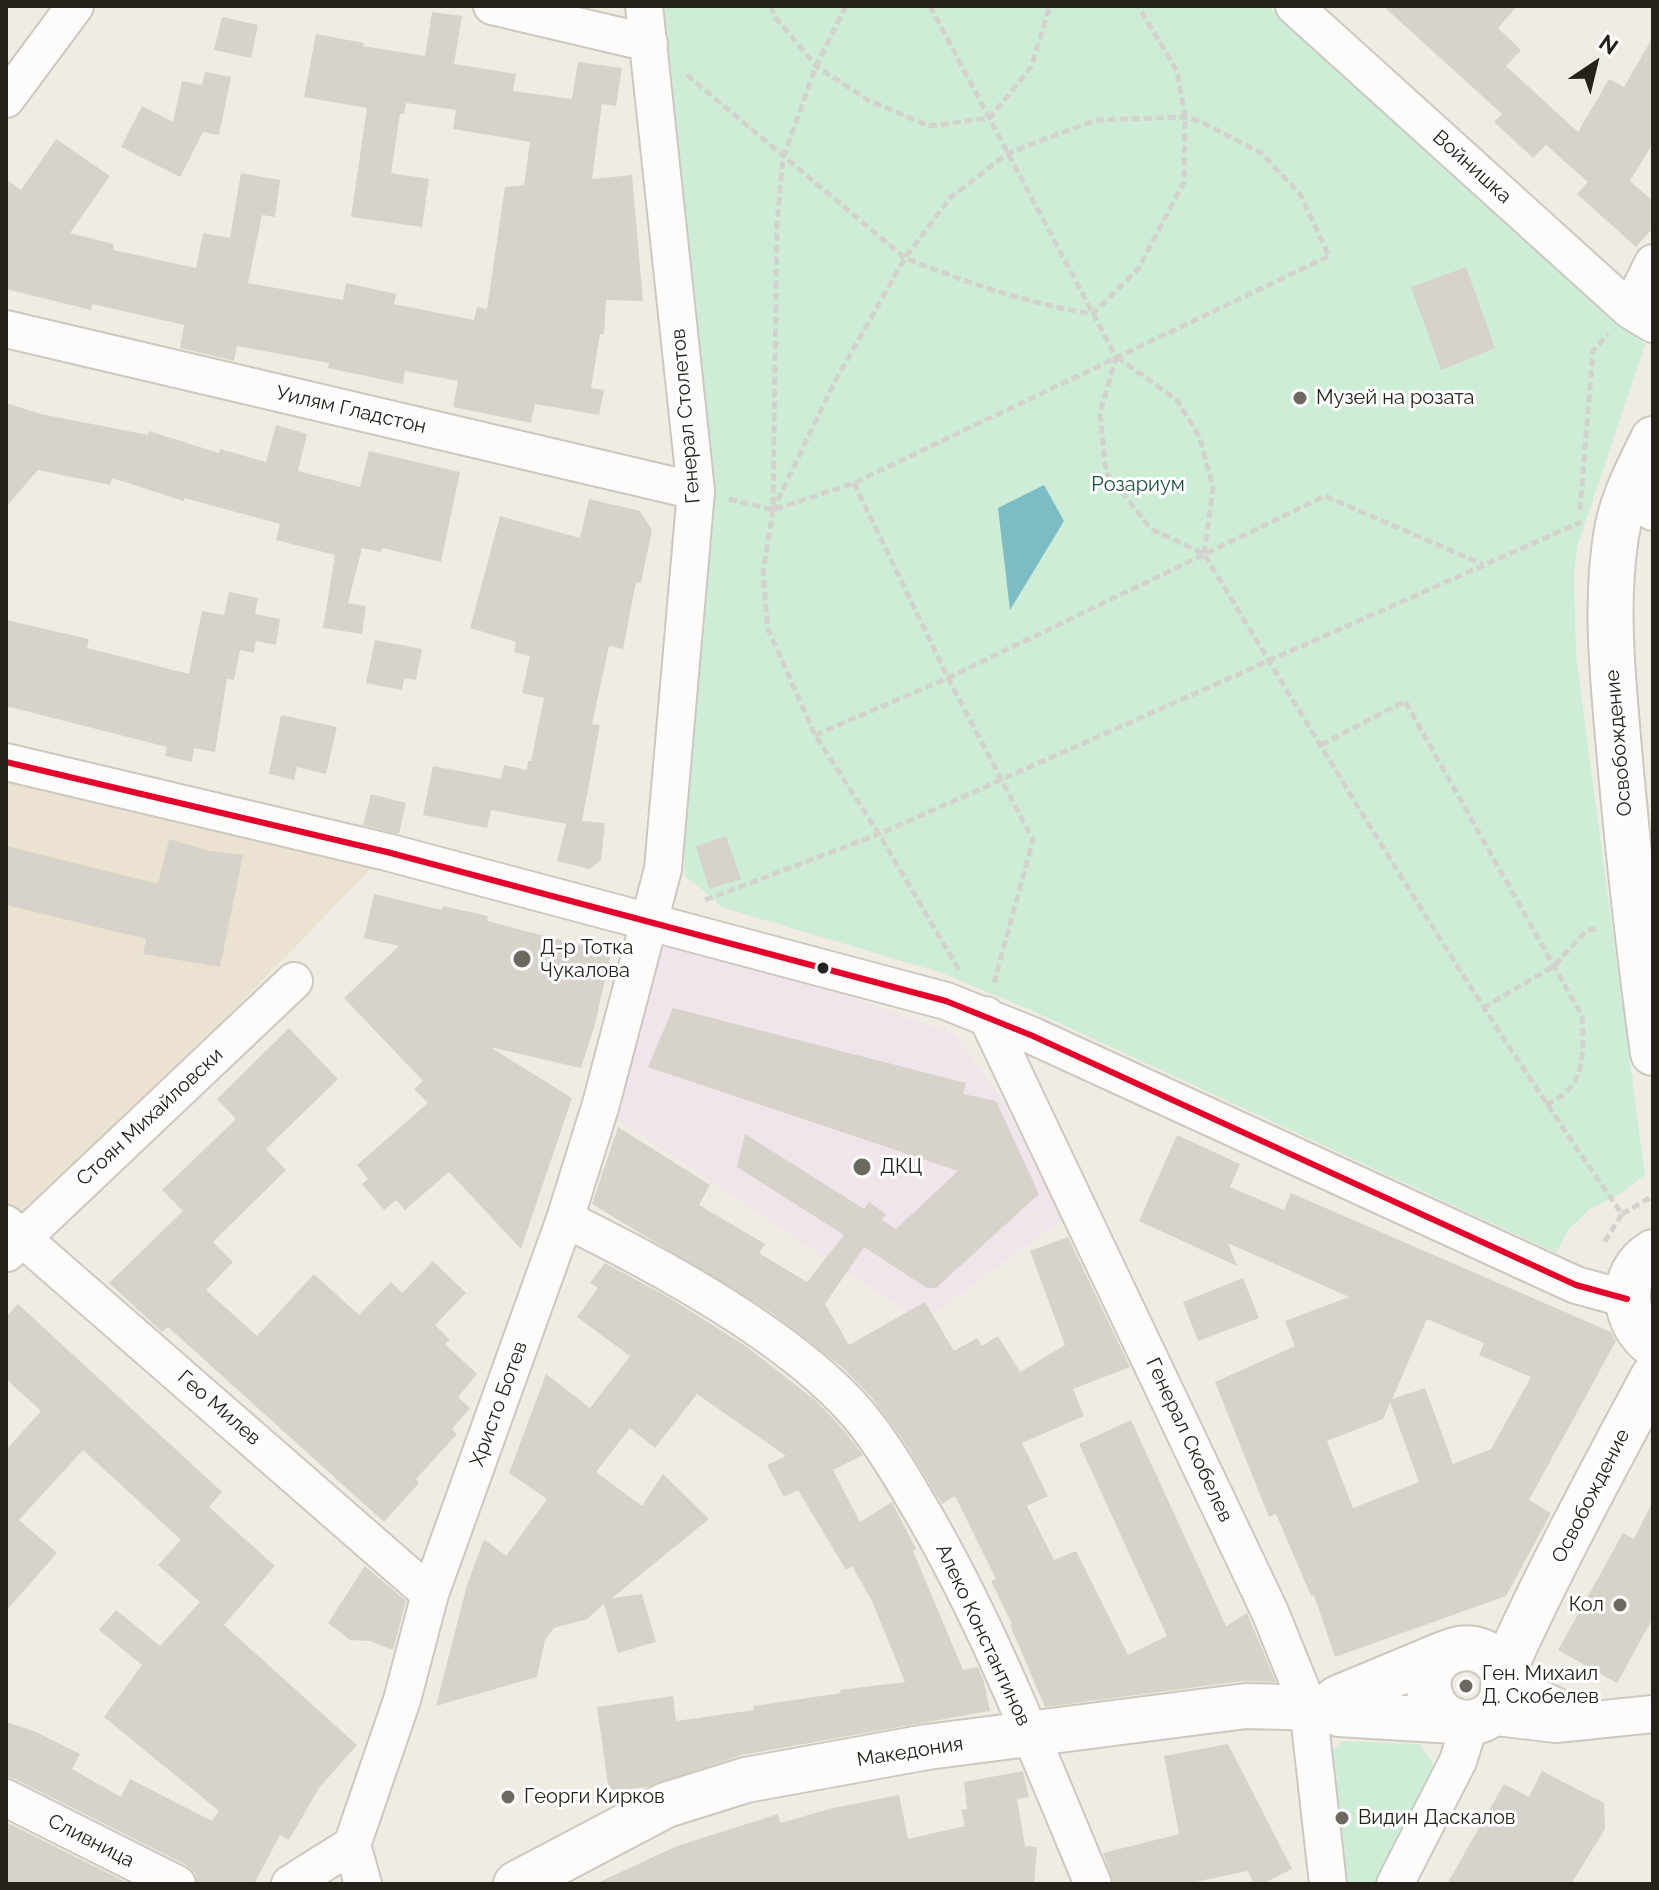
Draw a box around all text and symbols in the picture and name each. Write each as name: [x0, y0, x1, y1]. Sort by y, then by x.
north arrow: [1555, 24, 1635, 104]
text: N: [1594, 29, 1623, 60]
street label: Войнишка: [1428, 125, 1516, 209]
street label: Генерал Столетов: [666, 327, 706, 505]
street label: Уилям Гладстон: [274, 381, 428, 439]
place label: Музей на розата: [1316, 386, 1475, 410]
marker: Музей на розата: [1291, 389, 1309, 407]
park label: Розариум: [1091, 473, 1185, 497]
street label: Освобождение: [1601, 669, 1637, 817]
place label: Д-р Тотка Чукалова: [540, 936, 634, 983]
marker: Д-р Тотка Чукалова: [511, 948, 533, 970]
unlabelled marker: [815, 960, 831, 976]
street label: Стоян Михайловски: [72, 1043, 228, 1191]
place label: ДКЦ: [880, 1155, 922, 1179]
marker: ДКЦ: [851, 1156, 873, 1178]
street label: Христо Ботев: [465, 1338, 533, 1470]
street label: Генерал Скобелев: [1140, 1354, 1238, 1526]
street label: Гео Милев: [173, 1365, 265, 1451]
street label: Освобождение: [1547, 1425, 1635, 1567]
street label: Алеко Константинов: [930, 1540, 1036, 1730]
place label: Кол: [1569, 1593, 1604, 1617]
marker: Кол: [1611, 1596, 1629, 1614]
place label: Ген. Михаил Д. Скобелев: [1482, 1662, 1599, 1709]
marker: Ген. Михаил Д. Скобелев: [1457, 1677, 1475, 1695]
street label: Македония: [855, 1732, 965, 1772]
place label: Георги Кирков: [524, 1785, 665, 1809]
marker: Георги Кирков: [499, 1788, 517, 1806]
place label: Видин Даскалов: [1358, 1806, 1516, 1830]
street label: Сливница: [44, 1809, 138, 1873]
marker: Видин Даскалов: [1333, 1809, 1351, 1827]

